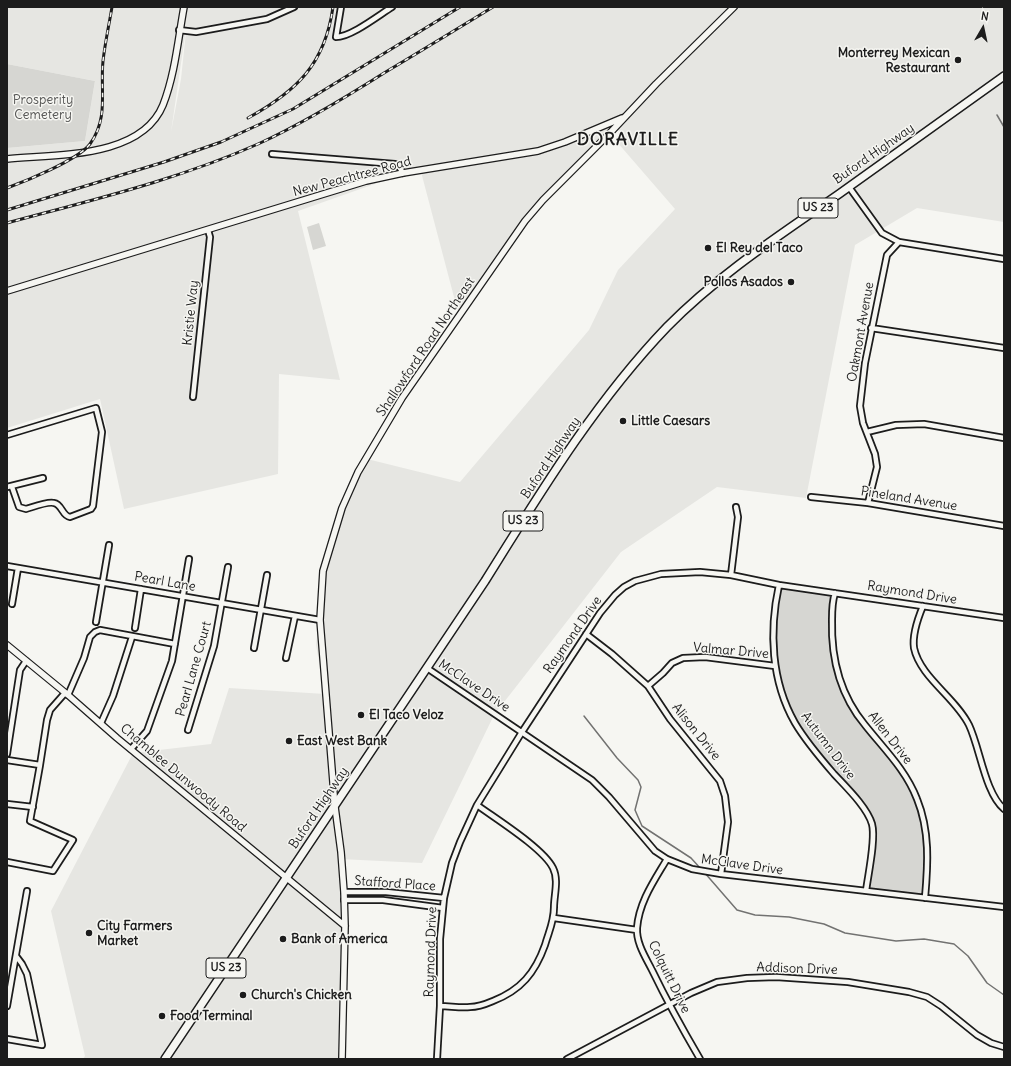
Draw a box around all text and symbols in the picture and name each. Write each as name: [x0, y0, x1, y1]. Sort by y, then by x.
north arrow: [963, 8, 1003, 48]
text: N: [980, 9, 990, 24]
place label: Monterrey Mexican Restaurant: [838, 45, 950, 76]
marker: Monterrey Mexican Restaurant: [953, 55, 963, 65]
park label: Prosperity Cemetery: [13, 92, 73, 123]
street label: Buford Highway: [831, 120, 917, 188]
district label: DORAVILLE: [577, 130, 679, 150]
street label: New Peachtree Road: [291, 154, 413, 200]
road number: US 23: [798, 198, 838, 218]
place label: El Rey del Taco: [716, 240, 803, 256]
marker: El Rey del Taco: [703, 243, 713, 253]
street label: Shallowford Road Northeast: [374, 274, 478, 420]
place label: Pollos Asados: [704, 274, 783, 290]
marker: Pollos Asados: [786, 277, 796, 287]
street label: Kristie Way: [180, 280, 202, 346]
street label: Oakmont Avenue: [845, 281, 877, 383]
place label: Little Caesars: [631, 413, 710, 429]
street label: Buford Highway: [518, 414, 584, 502]
marker: Little Caesars: [618, 416, 628, 426]
street label: Pineland Avenue: [860, 484, 958, 514]
road number: US 23: [503, 511, 543, 531]
street label: Pearl Lane: [133, 569, 197, 595]
street label: Raymond Drive: [866, 578, 958, 608]
street label: Raymond Drive: [541, 593, 605, 677]
street label: Pearl Lane Court: [173, 620, 215, 718]
street label: Valmar Drive: [693, 640, 769, 662]
street label: McClave Drive: [435, 656, 513, 716]
street label: Alison Drive: [668, 700, 724, 764]
place label: El Taco Veloz: [369, 707, 444, 723]
street label: Autumn Drive: [797, 709, 859, 783]
street label: Allen Drive: [865, 709, 915, 767]
marker: El Taco Veloz: [356, 710, 366, 720]
street label: Chamblee Dunwoody Road: [117, 721, 249, 835]
place label: East West Bank: [297, 733, 387, 749]
marker: East West Bank: [284, 736, 294, 746]
street label: Buford Highway: [286, 764, 352, 852]
street label: McClave Drive: [700, 852, 784, 878]
street label: Stafford Place: [354, 873, 436, 895]
street label: Raymond Drive: [422, 906, 440, 998]
place label: City Farmers Market: [97, 918, 172, 949]
marker: City Farmers Market: [84, 928, 94, 938]
place label: Bank of America: [291, 931, 388, 947]
marker: Bank of America: [278, 934, 288, 944]
street label: Colquitt Drive: [645, 938, 693, 1016]
road number: US 23: [206, 958, 246, 978]
street label: Addison Drive: [756, 960, 838, 978]
place label: Church's Chicken: [251, 987, 352, 1003]
marker: Church's Chicken: [238, 990, 248, 1000]
place label: Food Terminal: [170, 1008, 253, 1024]
marker: Food Terminal: [157, 1011, 167, 1021]

